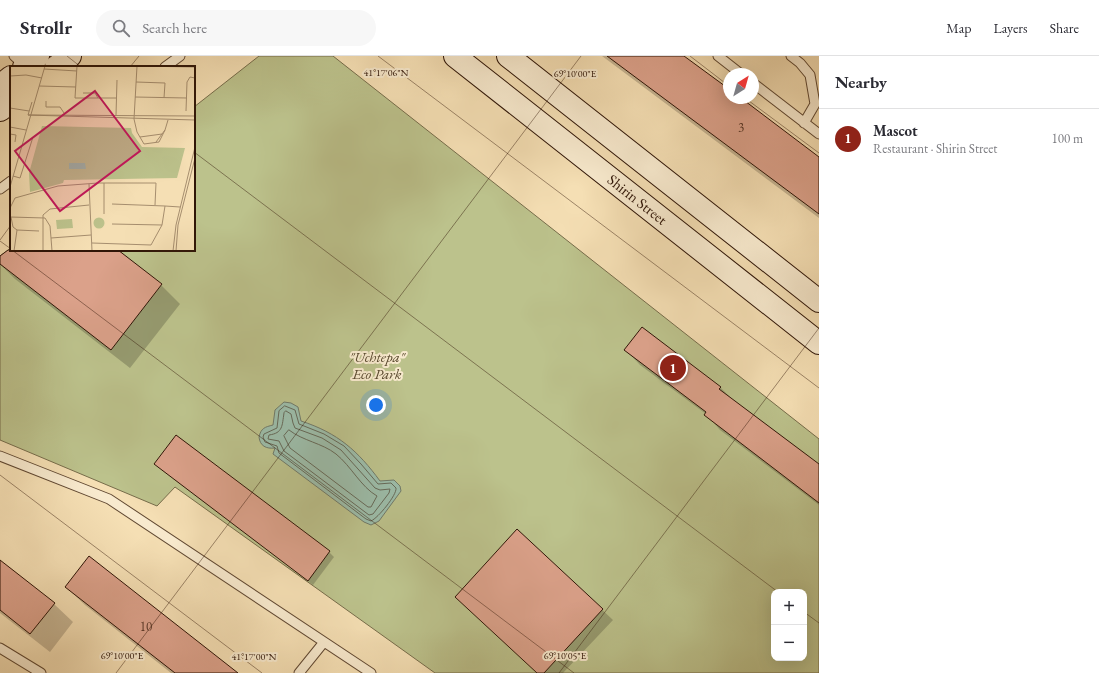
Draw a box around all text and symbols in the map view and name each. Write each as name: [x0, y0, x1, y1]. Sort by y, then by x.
search box: [96, 10, 376, 46]
text: Strollr: [20, 15, 72, 40]
icon: search: [110, 17, 132, 39]
text: Search here: [142, 18, 207, 37]
text: Map: [946, 19, 971, 37]
text: Layers: [993, 19, 1028, 37]
text: Share: [1050, 19, 1079, 37]
inset map: [10, 66, 195, 251]
text: 41°17'06"N: [364, 66, 409, 79]
text: 69°10'00"E: [554, 67, 597, 80]
north arrow: [723, 68, 759, 104]
text: Nearby: [835, 71, 887, 93]
house number: 3: [738, 119, 744, 136]
text: Mascot: [873, 121, 918, 140]
text: 1: [845, 130, 851, 147]
text: 100 m: [1052, 130, 1083, 147]
text: Restaurant · Shirin Street: [873, 140, 997, 157]
street label: Shirin Street: [604, 170, 671, 229]
park label: "Uchtepa" Eco Park: [349, 347, 407, 383]
pin: 1: [660, 353, 686, 383]
your location: [366, 395, 386, 415]
map controls: [771, 589, 807, 661]
button: +: [771, 589, 807, 625]
house number: 10: [140, 618, 152, 635]
button: −: [771, 625, 807, 661]
text: 69°10'00"E: [101, 649, 144, 662]
text: 69°10'05"E: [544, 649, 587, 662]
text: 41°17'00"N: [232, 650, 277, 663]

